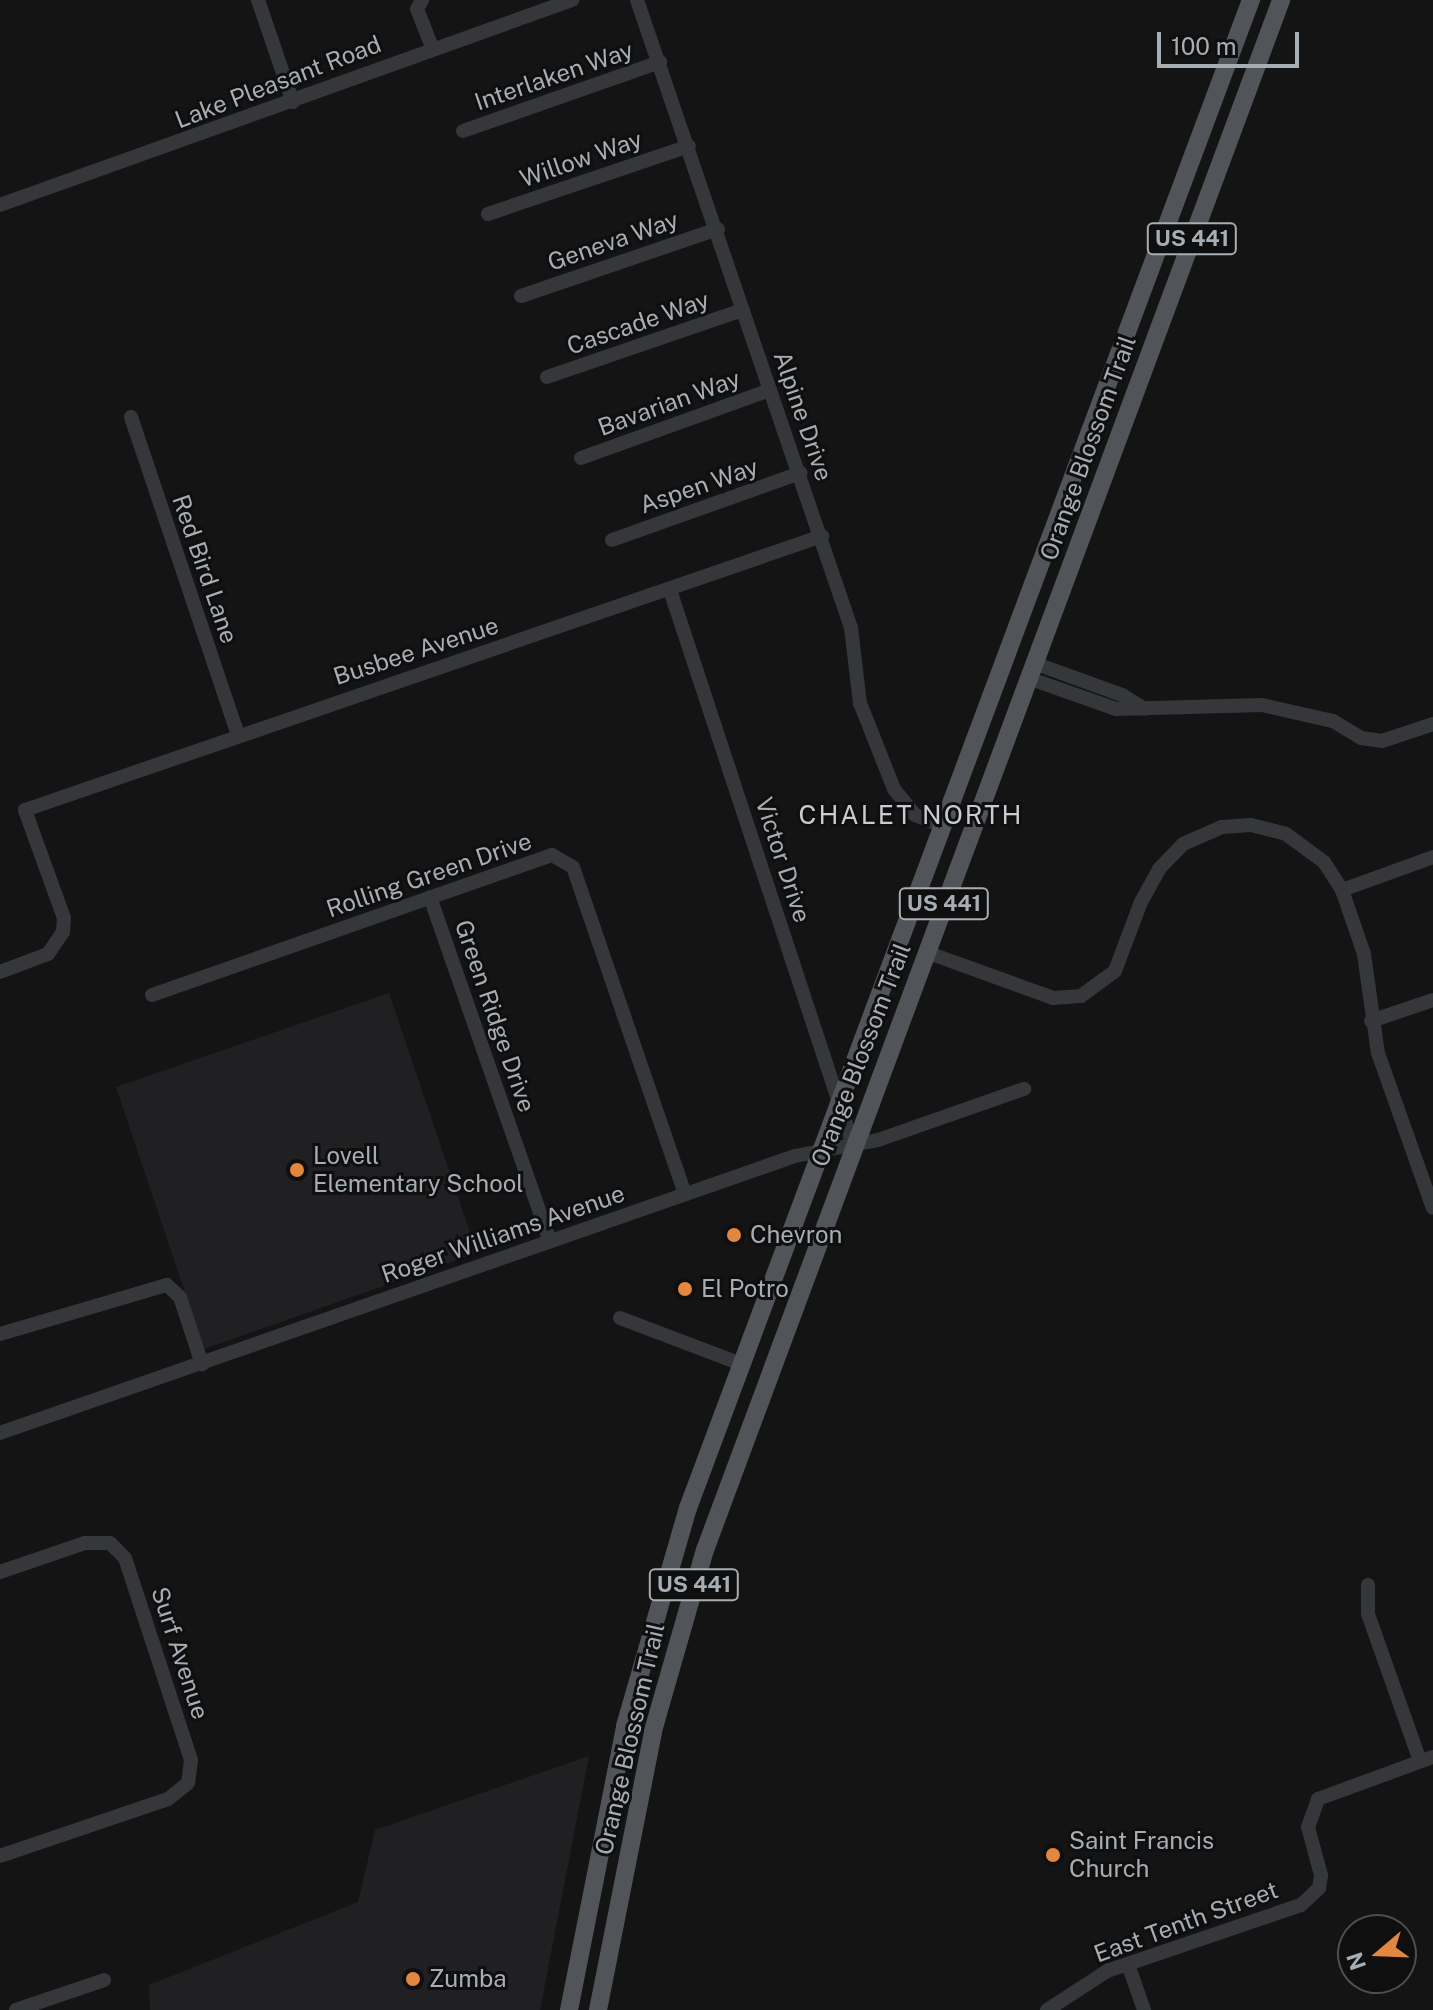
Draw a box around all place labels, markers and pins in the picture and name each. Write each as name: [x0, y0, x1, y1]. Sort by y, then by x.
place label: Lovell Elementary School: [313, 1142, 524, 1198]
marker: Lovell Elementary School: [288, 1161, 306, 1179]
place label: Chevron: [750, 1221, 842, 1249]
marker: Chevron: [725, 1226, 743, 1244]
place label: El Potro: [701, 1275, 789, 1303]
marker: El Potro: [676, 1280, 694, 1298]
place label: Saint Francis Church: [1069, 1827, 1214, 1883]
marker: Saint Francis Church: [1044, 1846, 1062, 1864]
place label: Zumba: [429, 1965, 506, 1993]
marker: Zumba: [404, 1970, 422, 1988]

